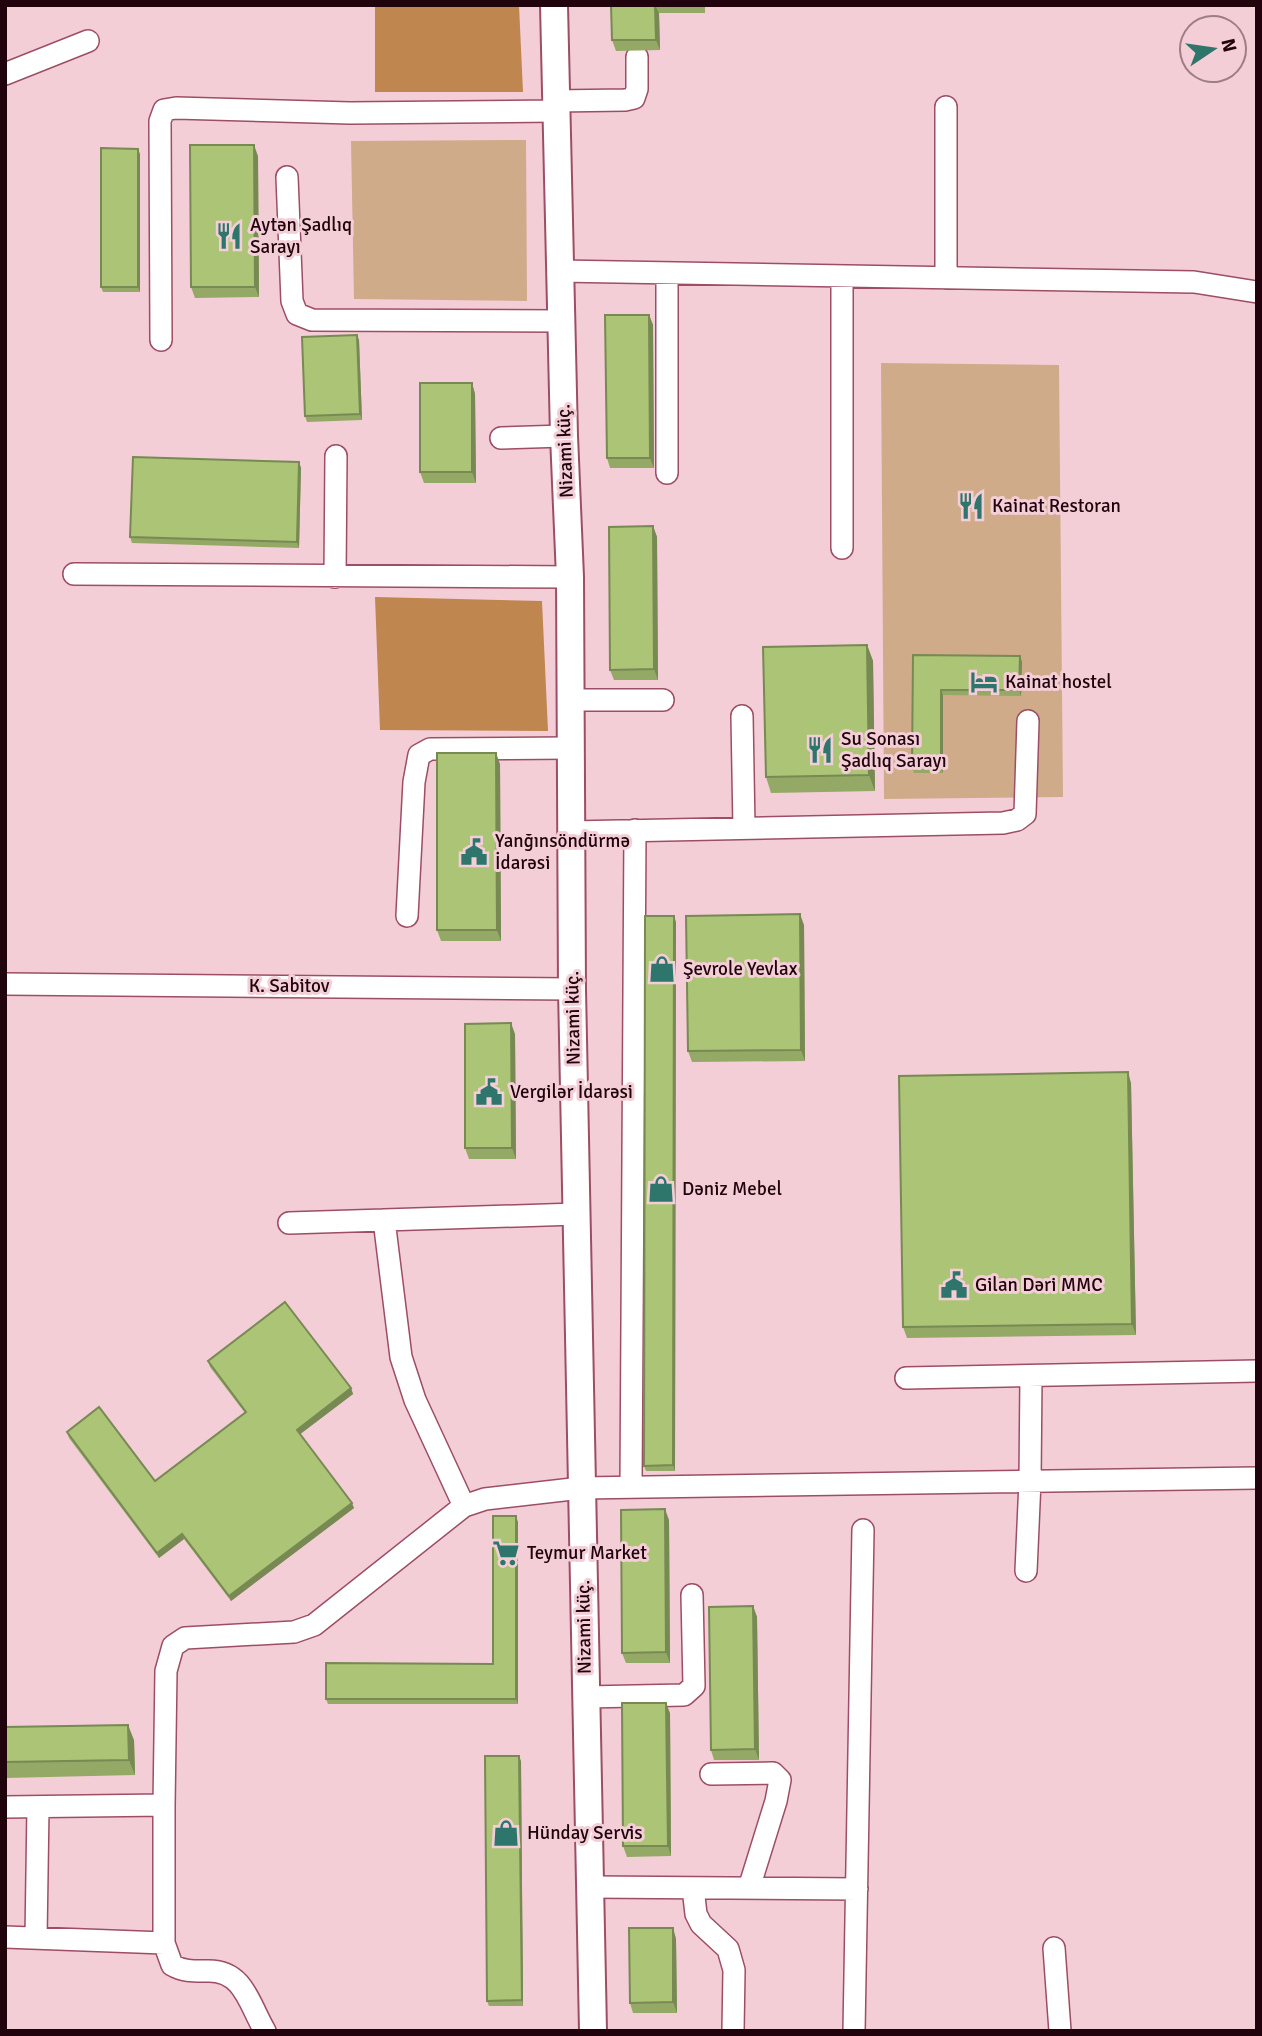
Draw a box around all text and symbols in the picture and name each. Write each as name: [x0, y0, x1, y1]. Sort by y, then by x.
north arrow: [1178, 14, 1248, 84]
text: N: [1215, 36, 1242, 55]
place label: Aytən Şadlıq Sarayı: [250, 213, 352, 259]
restaurant icon: Aytən Şadlıq Sarayı: [214, 221, 244, 251]
street label: Nizami küç.: [551, 404, 579, 498]
restaurant icon: Kainat Restoran: [956, 491, 986, 521]
place label: Kainat Restoran: [992, 494, 1121, 518]
hotel icon: Kainat hostel: [969, 667, 999, 697]
place label: Kainat hostel: [1005, 670, 1112, 694]
place label: Su Sonası Şadlıq Sarayı: [841, 727, 947, 773]
restaurant icon: Su Sonası Şadlıq Sarayı: [805, 735, 835, 765]
place label: Yanğınsöndürmə İdarəsi: [495, 829, 630, 875]
public building icon: Yanğınsöndürmə İdarəsi: [459, 837, 489, 867]
shop icon: Şevrole Yevlax: [647, 954, 677, 984]
place label: Şevrole Yevlax: [683, 957, 798, 981]
street label: Nizami küç.: [560, 971, 586, 1065]
street label: K. Sabitov: [249, 974, 330, 998]
public building icon: Vergilər İdarəsi: [474, 1077, 504, 1107]
place label: Vergilər İdarəsi: [510, 1080, 633, 1104]
shop icon: Dəniz Mebel: [646, 1174, 676, 1204]
place label: Dəniz Mebel: [682, 1177, 782, 1201]
public building icon: Gilan Dəri MMC: [939, 1270, 969, 1300]
place label: Gilan Dəri MMC: [975, 1273, 1103, 1297]
supermarket icon: Teymur Market: [491, 1538, 521, 1568]
place label: Teymur Market: [527, 1541, 647, 1565]
street label: Nizami küç.: [571, 1580, 597, 1674]
shop icon: Hünday Servis: [491, 1818, 521, 1848]
place label: Hünday Servis: [527, 1821, 643, 1845]

